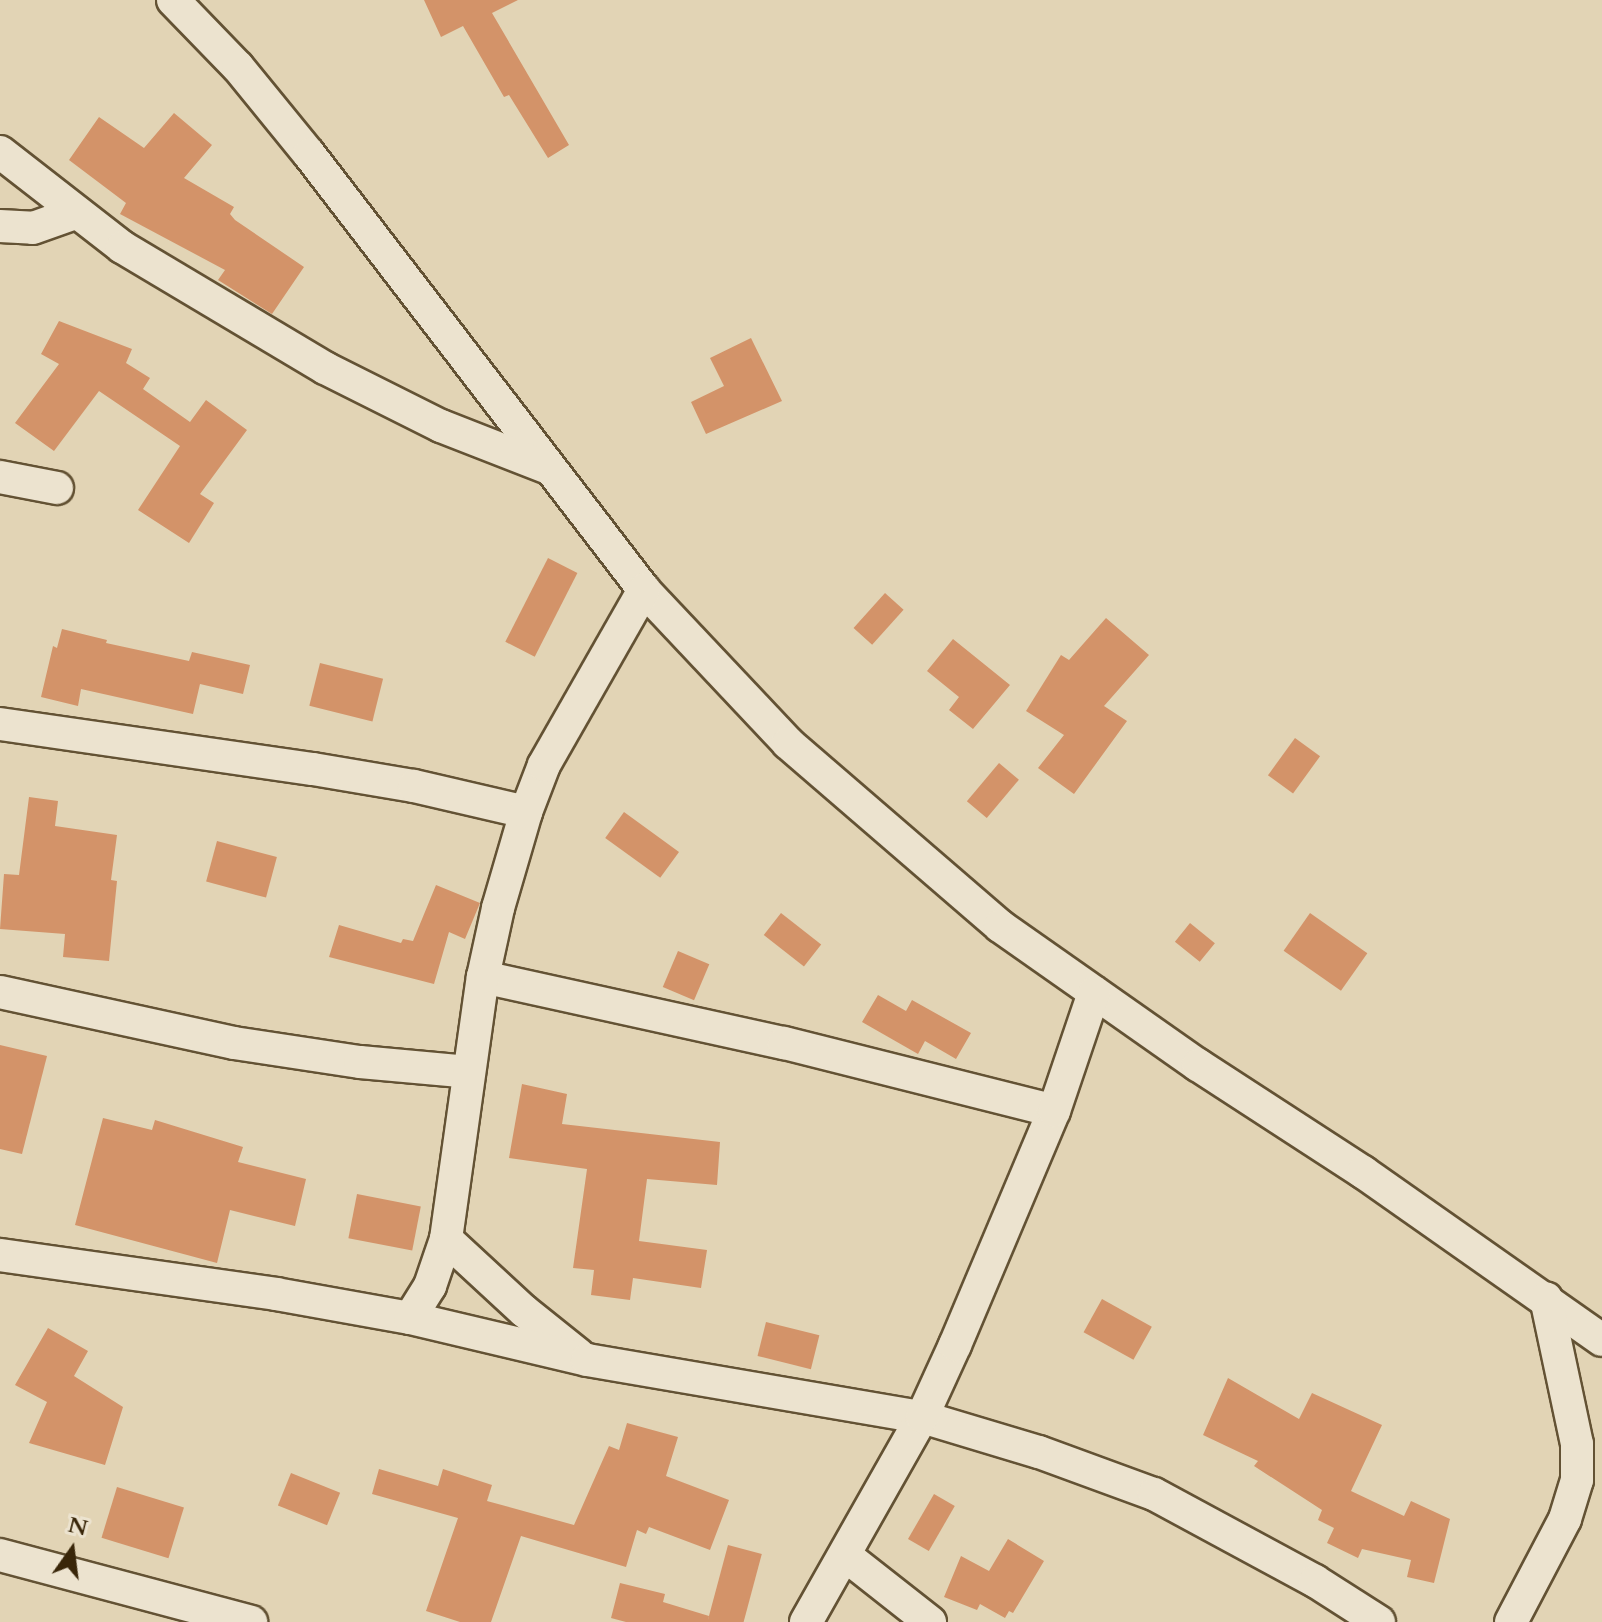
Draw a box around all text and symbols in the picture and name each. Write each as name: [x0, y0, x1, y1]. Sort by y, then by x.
north arrow: [32, 1510, 112, 1590]
text: N: [65, 1510, 91, 1544]

